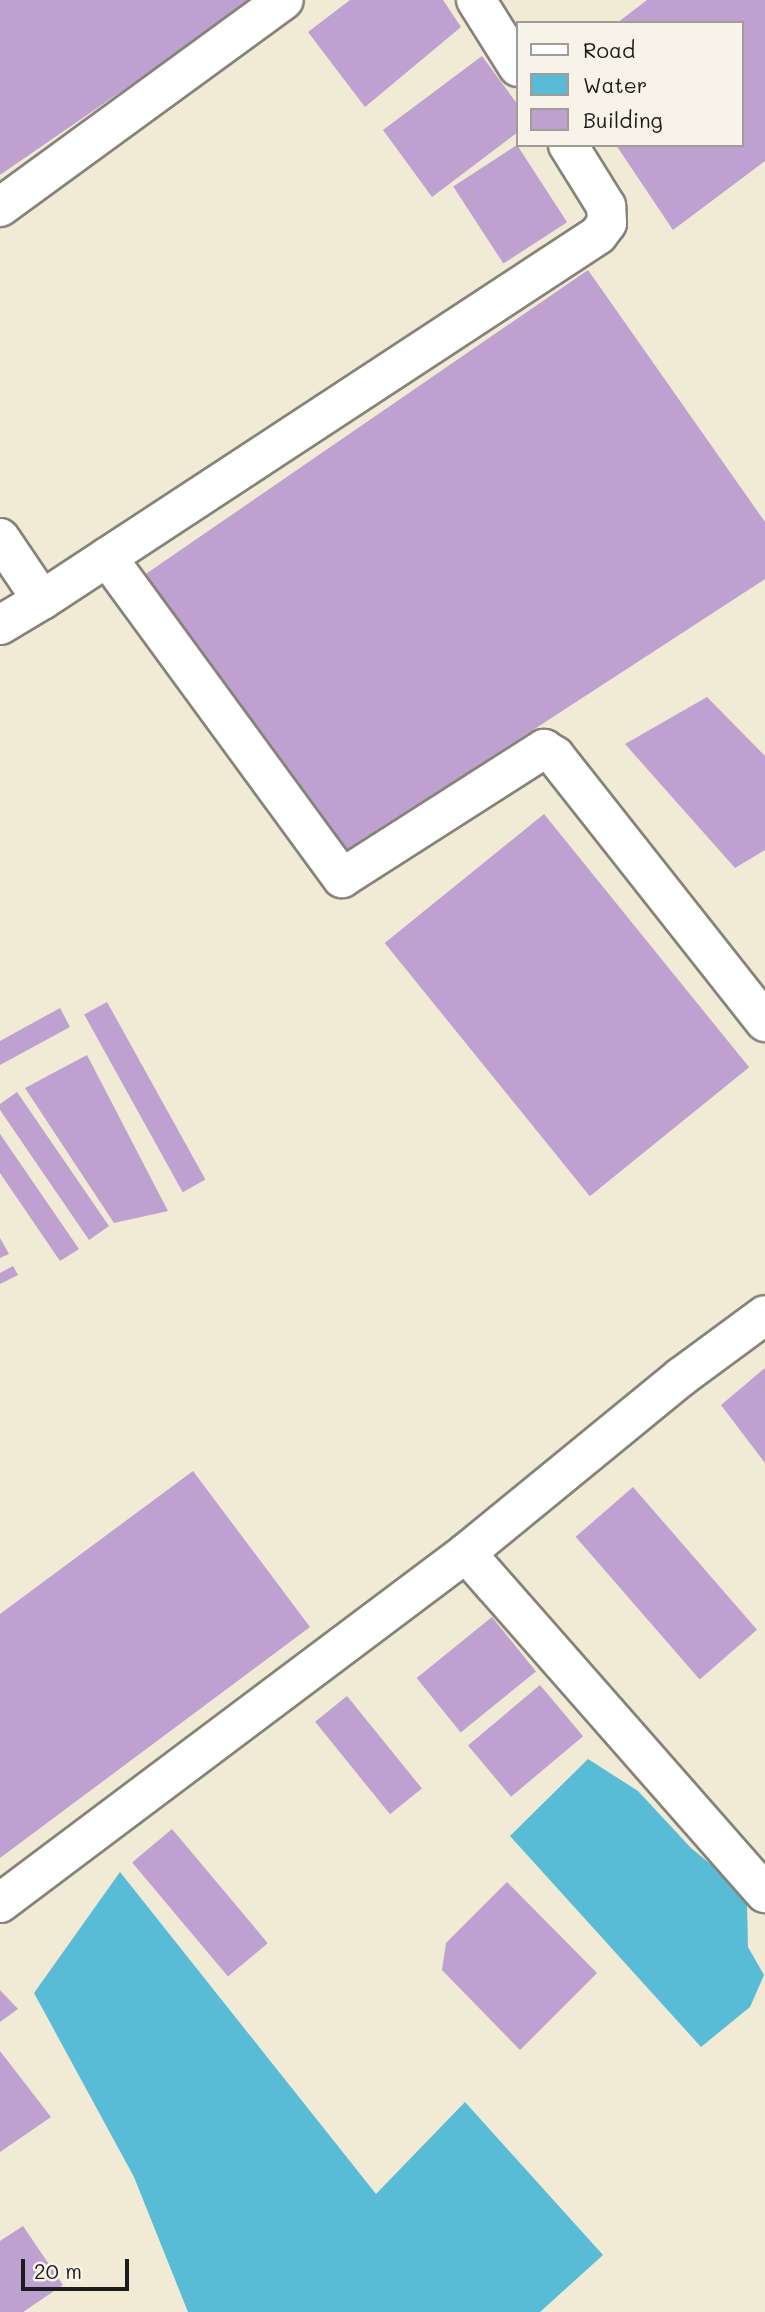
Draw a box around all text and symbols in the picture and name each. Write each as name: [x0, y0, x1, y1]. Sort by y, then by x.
legend: [516, 21, 744, 147]
text: Road: [583, 36, 635, 63]
text: Water: [583, 71, 647, 98]
text: Building: [583, 106, 663, 133]
scale bar: [24, 2246, 133, 2290]
text: 20 m: [34, 2257, 82, 2284]

